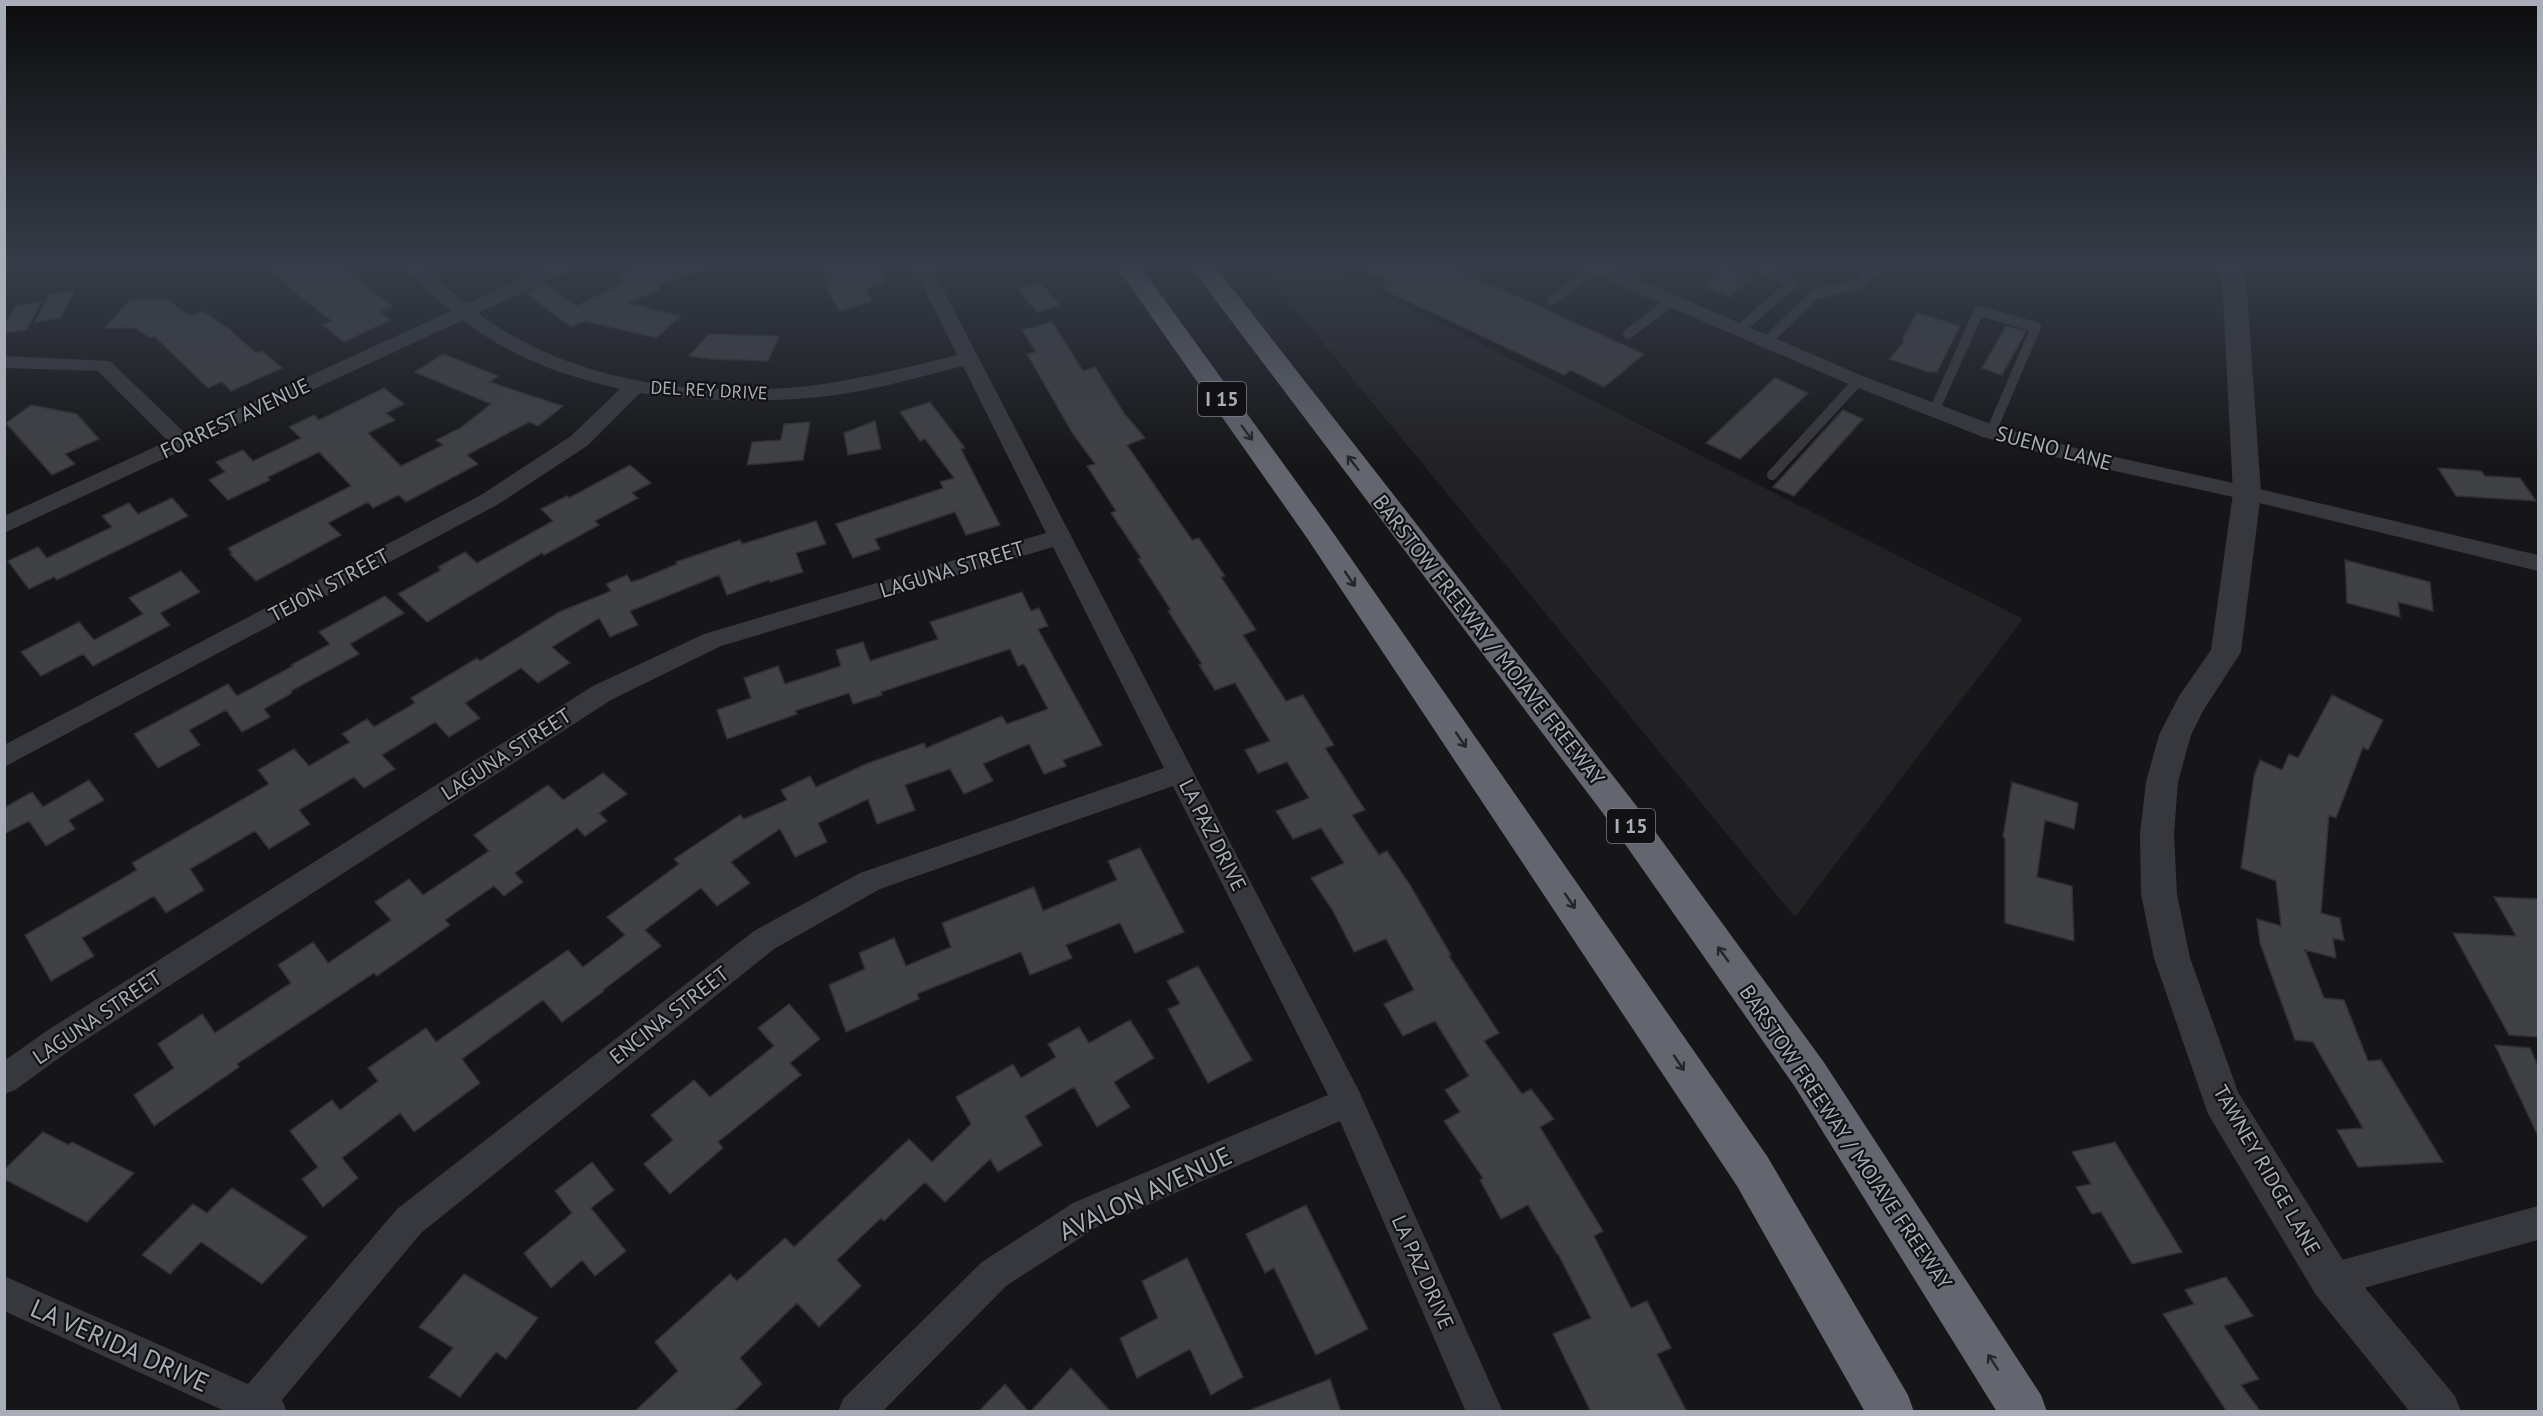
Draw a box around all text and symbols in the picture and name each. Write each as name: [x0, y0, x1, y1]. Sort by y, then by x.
street label: FORREST AVENUE: [156, 372, 314, 464]
street label: DEL REY DRIVE: [650, 375, 768, 405]
road number: I 15: [1198, 382, 1246, 416]
street label: SUENO LANE: [1993, 420, 2115, 476]
one-way arrow: [1241, 425, 1253, 441]
one-way arrow: [1347, 456, 1360, 472]
street label: BARSTOW FREEWAY / MOJAVE FREEWAY: [1367, 489, 1611, 791]
street label: LAGUNA STREET: [876, 534, 1028, 604]
street label: TEJON STREET: [264, 542, 394, 628]
one-way arrow: [1344, 571, 1356, 587]
street label: LAGUNA STREET: [436, 702, 577, 806]
one-way arrow: [1455, 731, 1467, 748]
street label: LA PAZ DRIVE: [1173, 774, 1253, 896]
road number: I 15: [1607, 809, 1655, 843]
one-way arrow: [1564, 893, 1576, 909]
one-way arrow: [1717, 947, 1730, 963]
street label: ENCINA STREET: [604, 960, 734, 1070]
street label: LAGUNA STREET: [27, 964, 167, 1070]
street label: BARSTOW FREEWAY / MOJAVE FREEWAY: [1734, 980, 1958, 1294]
one-way arrow: [1673, 1054, 1685, 1071]
street label: TAWNEY RIDGE LANE: [2207, 1080, 2327, 1260]
street label: AVALON AVENUE: [1053, 1139, 1237, 1247]
street label: LA PAZ DRIVE: [1386, 1211, 1460, 1333]
street label: LA VERIDA DRIVE: [26, 1291, 214, 1399]
one-way arrow: [1987, 1354, 1999, 1371]

